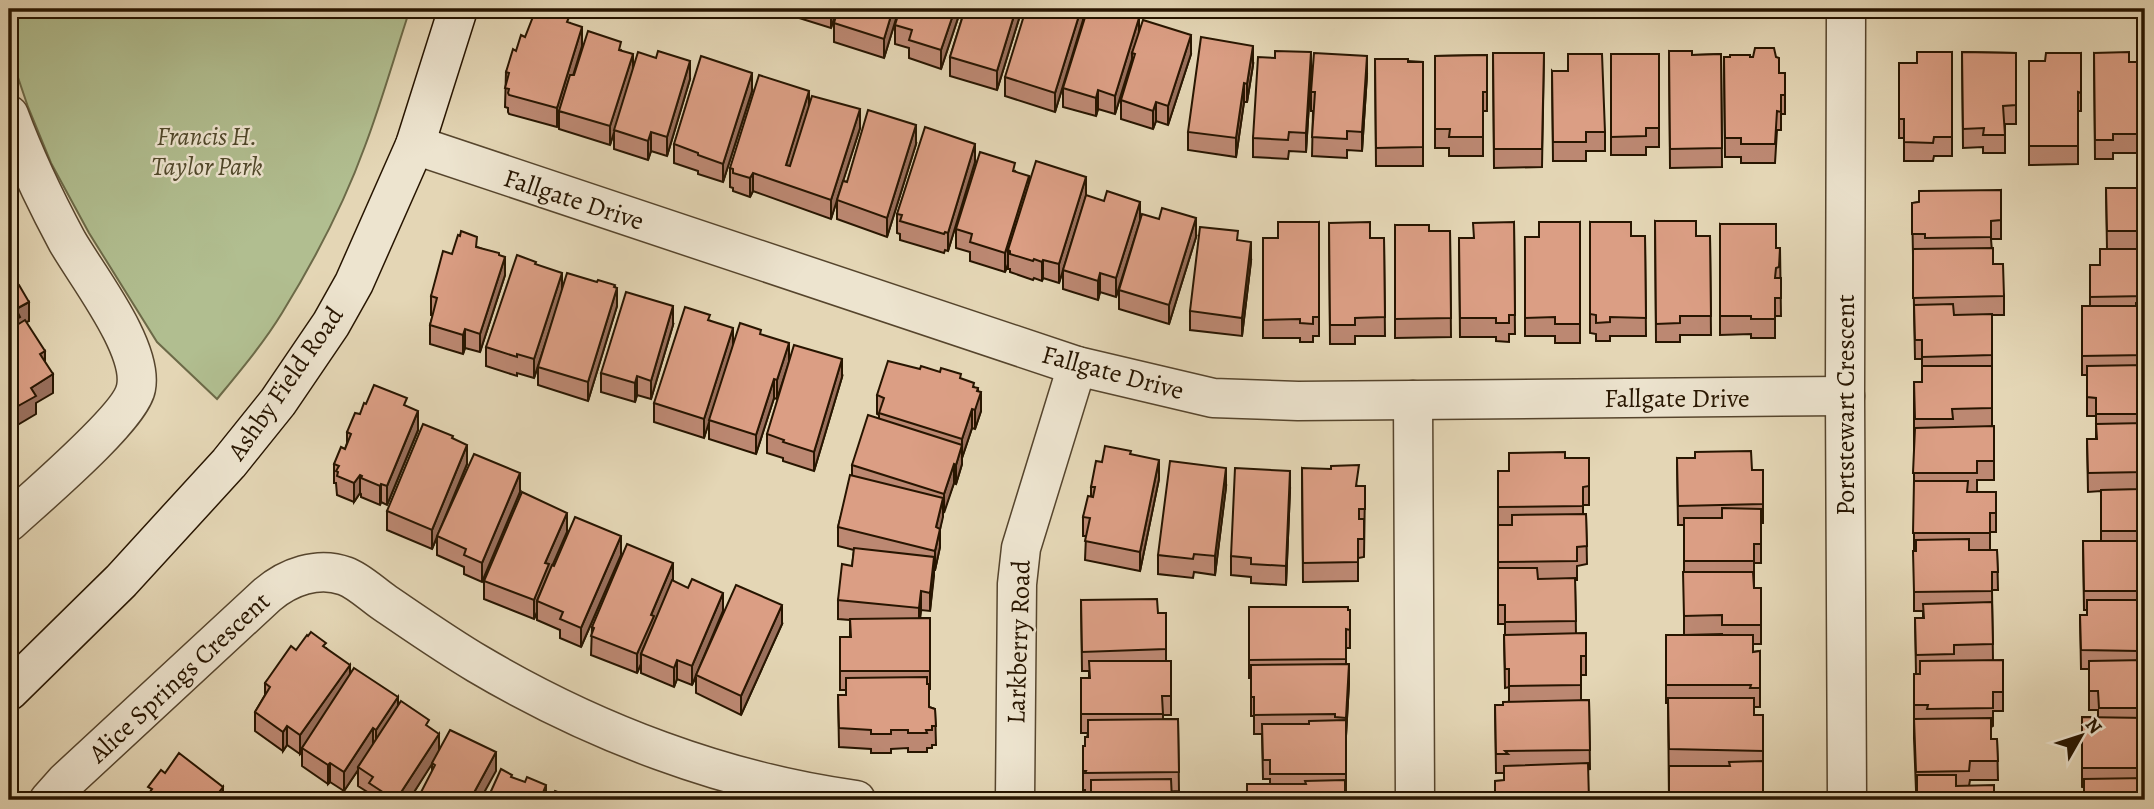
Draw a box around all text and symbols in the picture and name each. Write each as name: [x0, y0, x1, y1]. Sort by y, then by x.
park label: Francis H. Taylor Park: [152, 119, 262, 184]
street label: Fallgate Drive: [499, 160, 648, 239]
street label: Portstewart Crescent: [1828, 294, 1863, 516]
street label: Ashby Field Road: [219, 299, 352, 468]
street label: Fallgate Drive: [1038, 337, 1188, 408]
street label: Fallgate Drive: [1604, 381, 1750, 416]
street label: Larkberry Road: [998, 559, 1039, 725]
street label: Alice Springs Crescent: [80, 584, 278, 771]
north arrow: [2046, 700, 2116, 770]
text: N: [2079, 712, 2108, 740]

